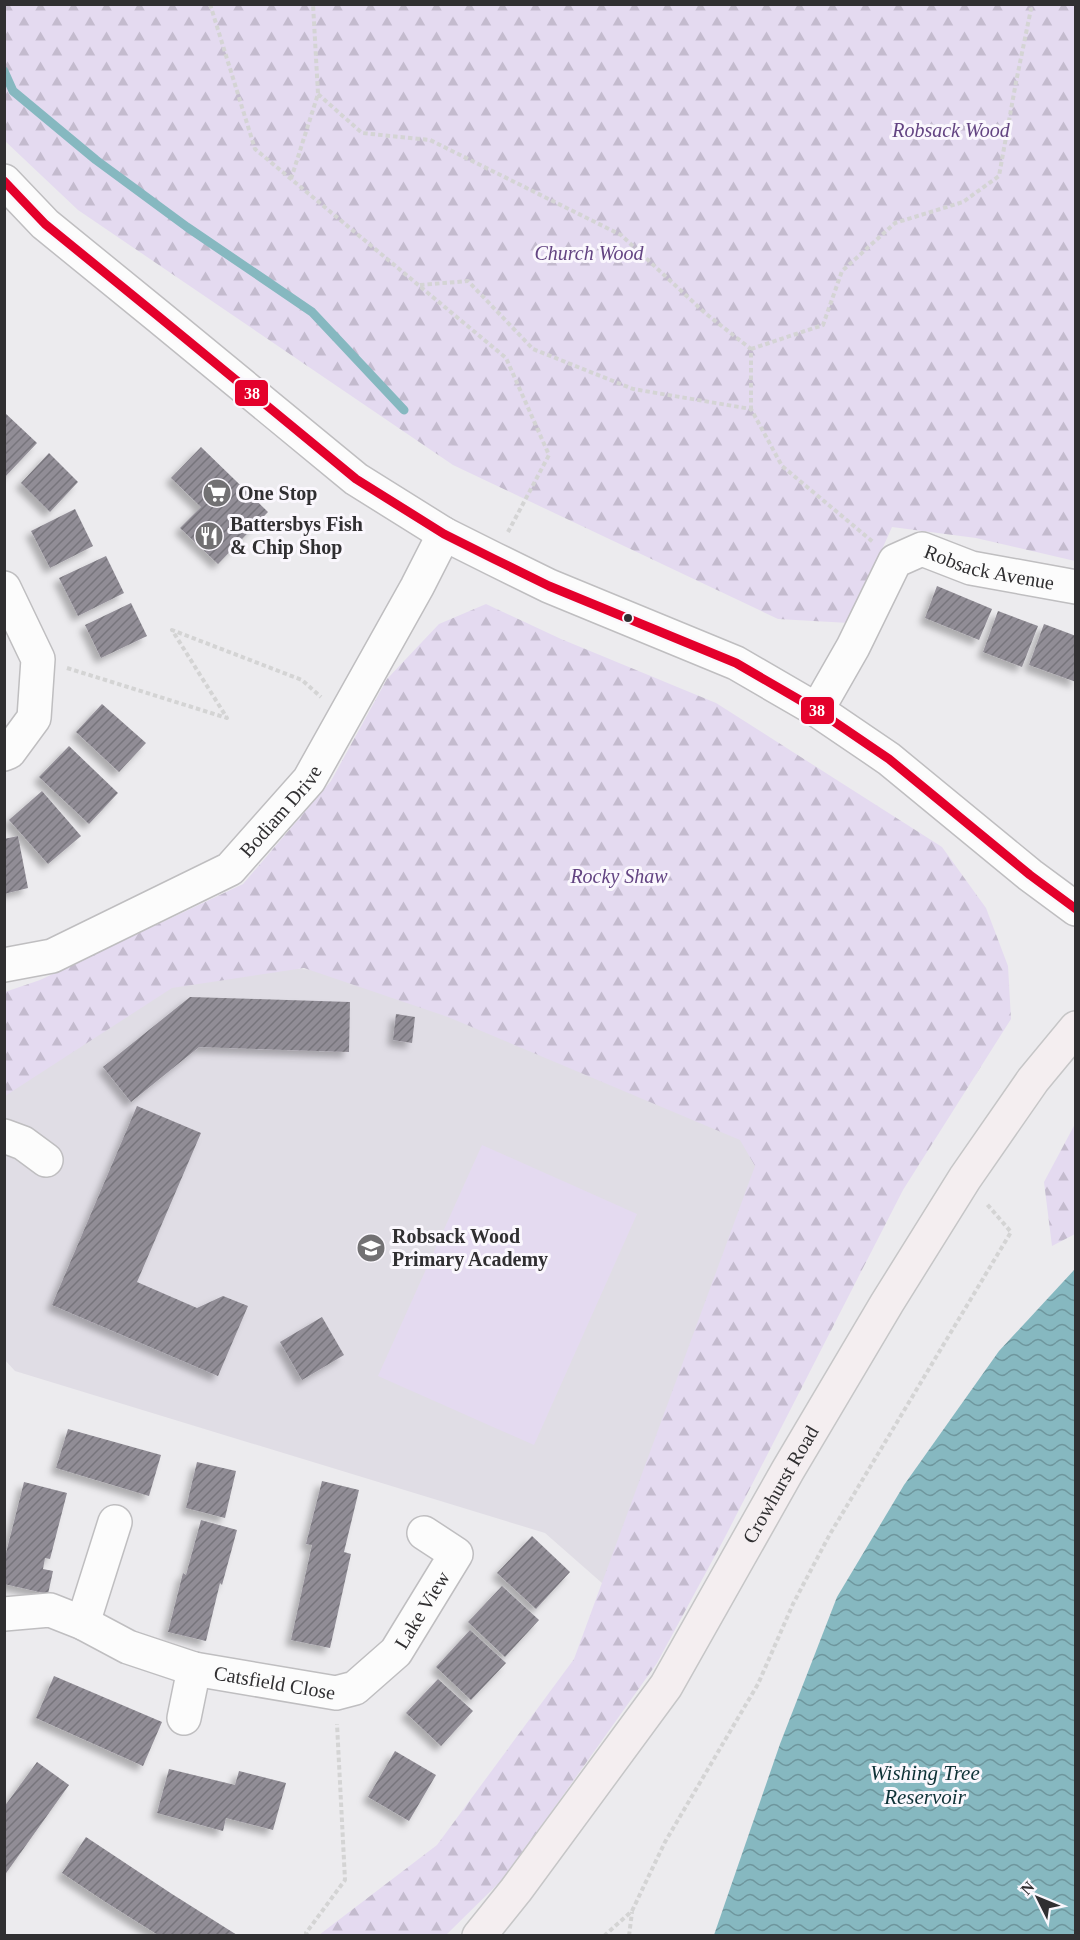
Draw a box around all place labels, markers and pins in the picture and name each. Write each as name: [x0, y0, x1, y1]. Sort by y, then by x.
supermarket icon: One Stop: [201, 477, 233, 509]
place label: One Stop: [238, 482, 317, 505]
place label: Battersbys Fish & Chip Shop: [230, 513, 363, 559]
restaurant icon: Battersbys Fish & Chip Shop: [193, 520, 225, 552]
unlabelled marker: [622, 612, 634, 624]
place label: Robsack Wood Primary Academy: [392, 1225, 548, 1271]
school or university icon: Robsack Wood Primary Academy: [355, 1232, 387, 1264]

